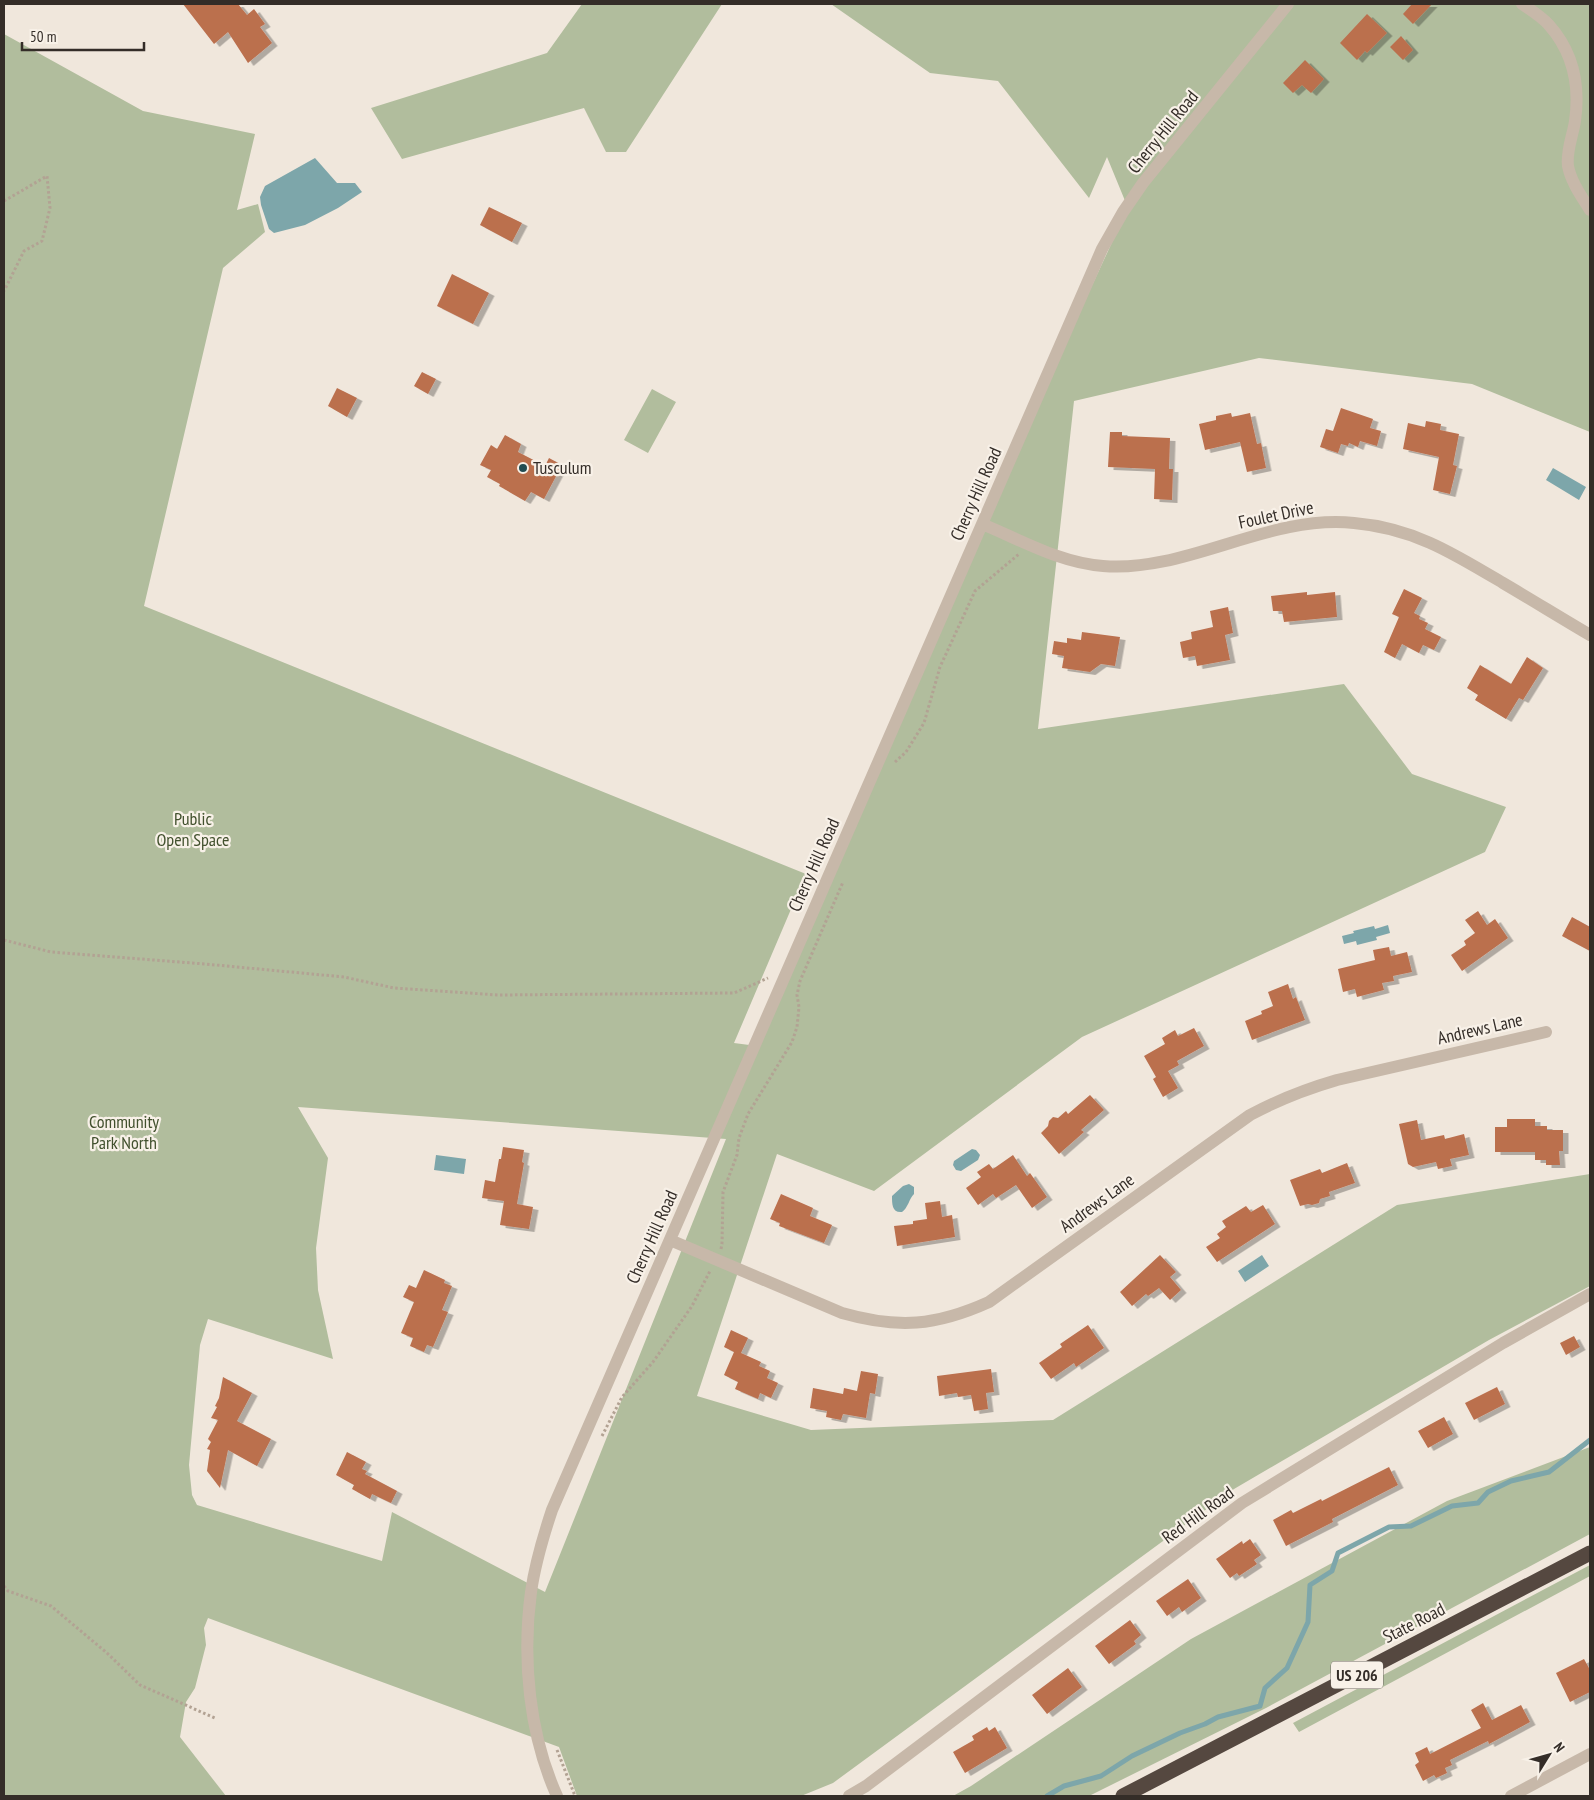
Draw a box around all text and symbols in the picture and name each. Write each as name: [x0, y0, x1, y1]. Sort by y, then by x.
scale bar: [22, 20, 145, 52]
text: 50 m: [30, 27, 56, 46]
street label: Cherry Hill Road: [1122, 86, 1203, 178]
street label: Cherry Hill Road: [945, 443, 1006, 544]
place label: Tusculum: [533, 456, 591, 479]
marker: Tusculum: [517, 462, 529, 474]
street label: Foulet Drive: [1236, 495, 1316, 534]
park label: Public Open Space: [156, 807, 230, 851]
street label: Cherry Hill Road: [783, 814, 844, 915]
street label: Andrews Lane: [1435, 1008, 1525, 1049]
park label: Community Park North: [89, 1110, 159, 1154]
street label: Andrews Lane: [1055, 1168, 1139, 1237]
street label: Cherry Hill Road: [621, 1186, 682, 1287]
street label: Red Hill Road: [1157, 1481, 1238, 1548]
street label: State Road: [1379, 1597, 1449, 1648]
road number: US 206: [1331, 1662, 1383, 1688]
north arrow: [1524, 1730, 1574, 1780]
text: N: [1550, 1739, 1569, 1756]

